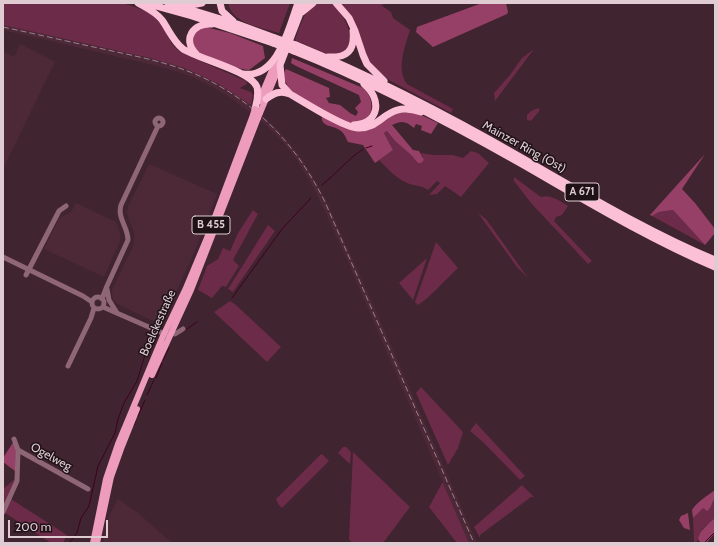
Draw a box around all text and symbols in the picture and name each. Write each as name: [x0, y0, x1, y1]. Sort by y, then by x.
street label: Mainzer Ring (Ost): [480, 118, 568, 176]
road number: A 671: [565, 183, 599, 201]
road number: B 455: [192, 216, 230, 234]
street label: Boelckestraße: [137, 288, 179, 358]
street label: Ogelweg: [28, 440, 74, 474]
scale bar: [10, 512, 110, 538]
text: 200 m: [15, 519, 51, 534]

